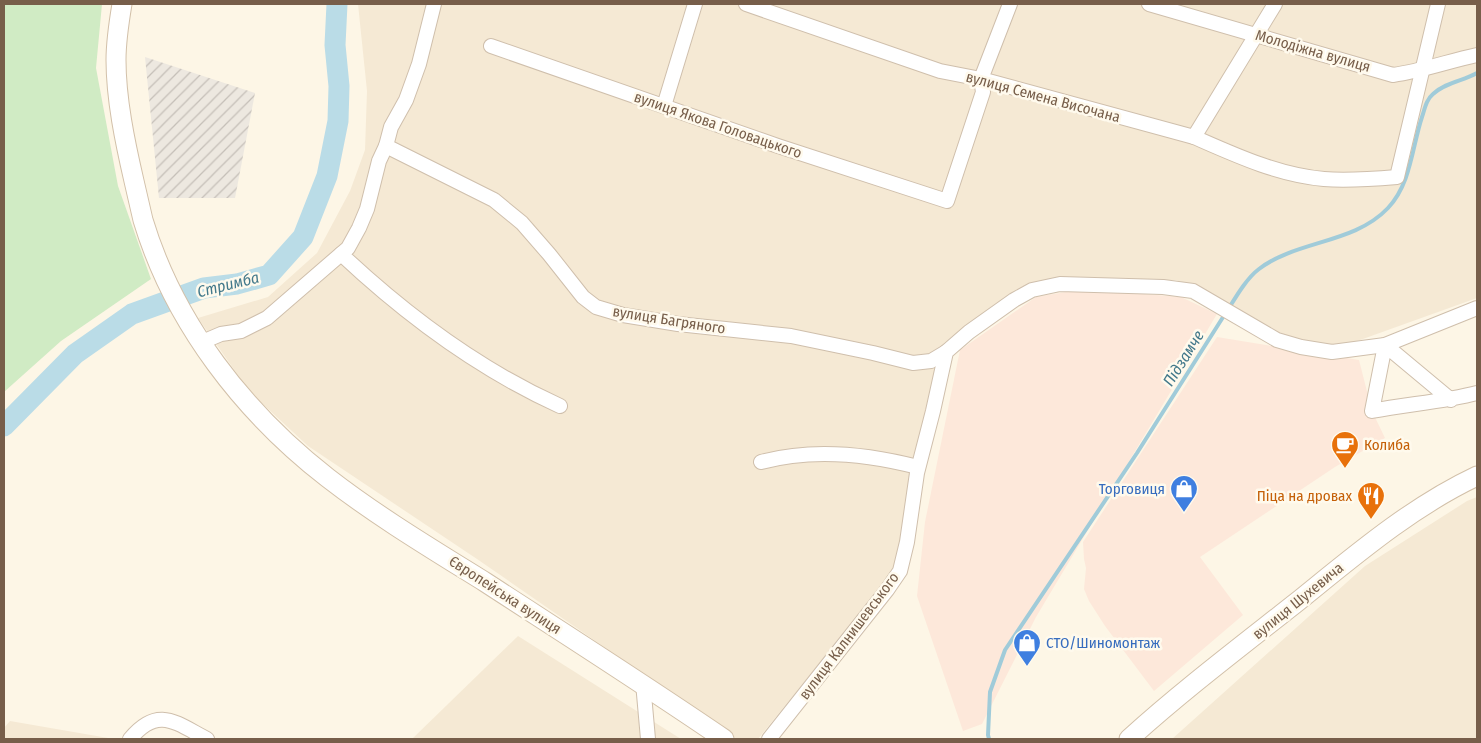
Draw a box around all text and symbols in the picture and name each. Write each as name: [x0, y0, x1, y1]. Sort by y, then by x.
street label: Молодіжна вулиця: [1253, 26, 1373, 76]
street label: вулиця Семена Височана: [964, 68, 1122, 126]
street label: вулиця Якова Головацького: [632, 88, 804, 162]
water label: Стримба: [195, 268, 261, 301]
street label: вулиця Багряного: [611, 302, 727, 338]
water label: Підзамче: [1159, 326, 1208, 390]
cafe icon: Колиба: [1330, 430, 1360, 469]
place label: Колиба: [1364, 436, 1410, 454]
shop icon: Торговиця: [1169, 474, 1199, 513]
place label: Торговиця: [1099, 480, 1165, 498]
restaurant icon: Піца на дровах: [1356, 481, 1386, 520]
place label: Піца на дровах: [1257, 487, 1352, 505]
street label: Європейська вулиця: [445, 552, 565, 638]
street label: вулиця Шухевича: [1249, 559, 1347, 643]
street label: вулиця Калнишевського: [795, 569, 903, 703]
shop icon: СТО/Шиномонтаж: [1012, 628, 1042, 667]
place label: СТО/Шиномонтаж: [1046, 634, 1161, 652]

